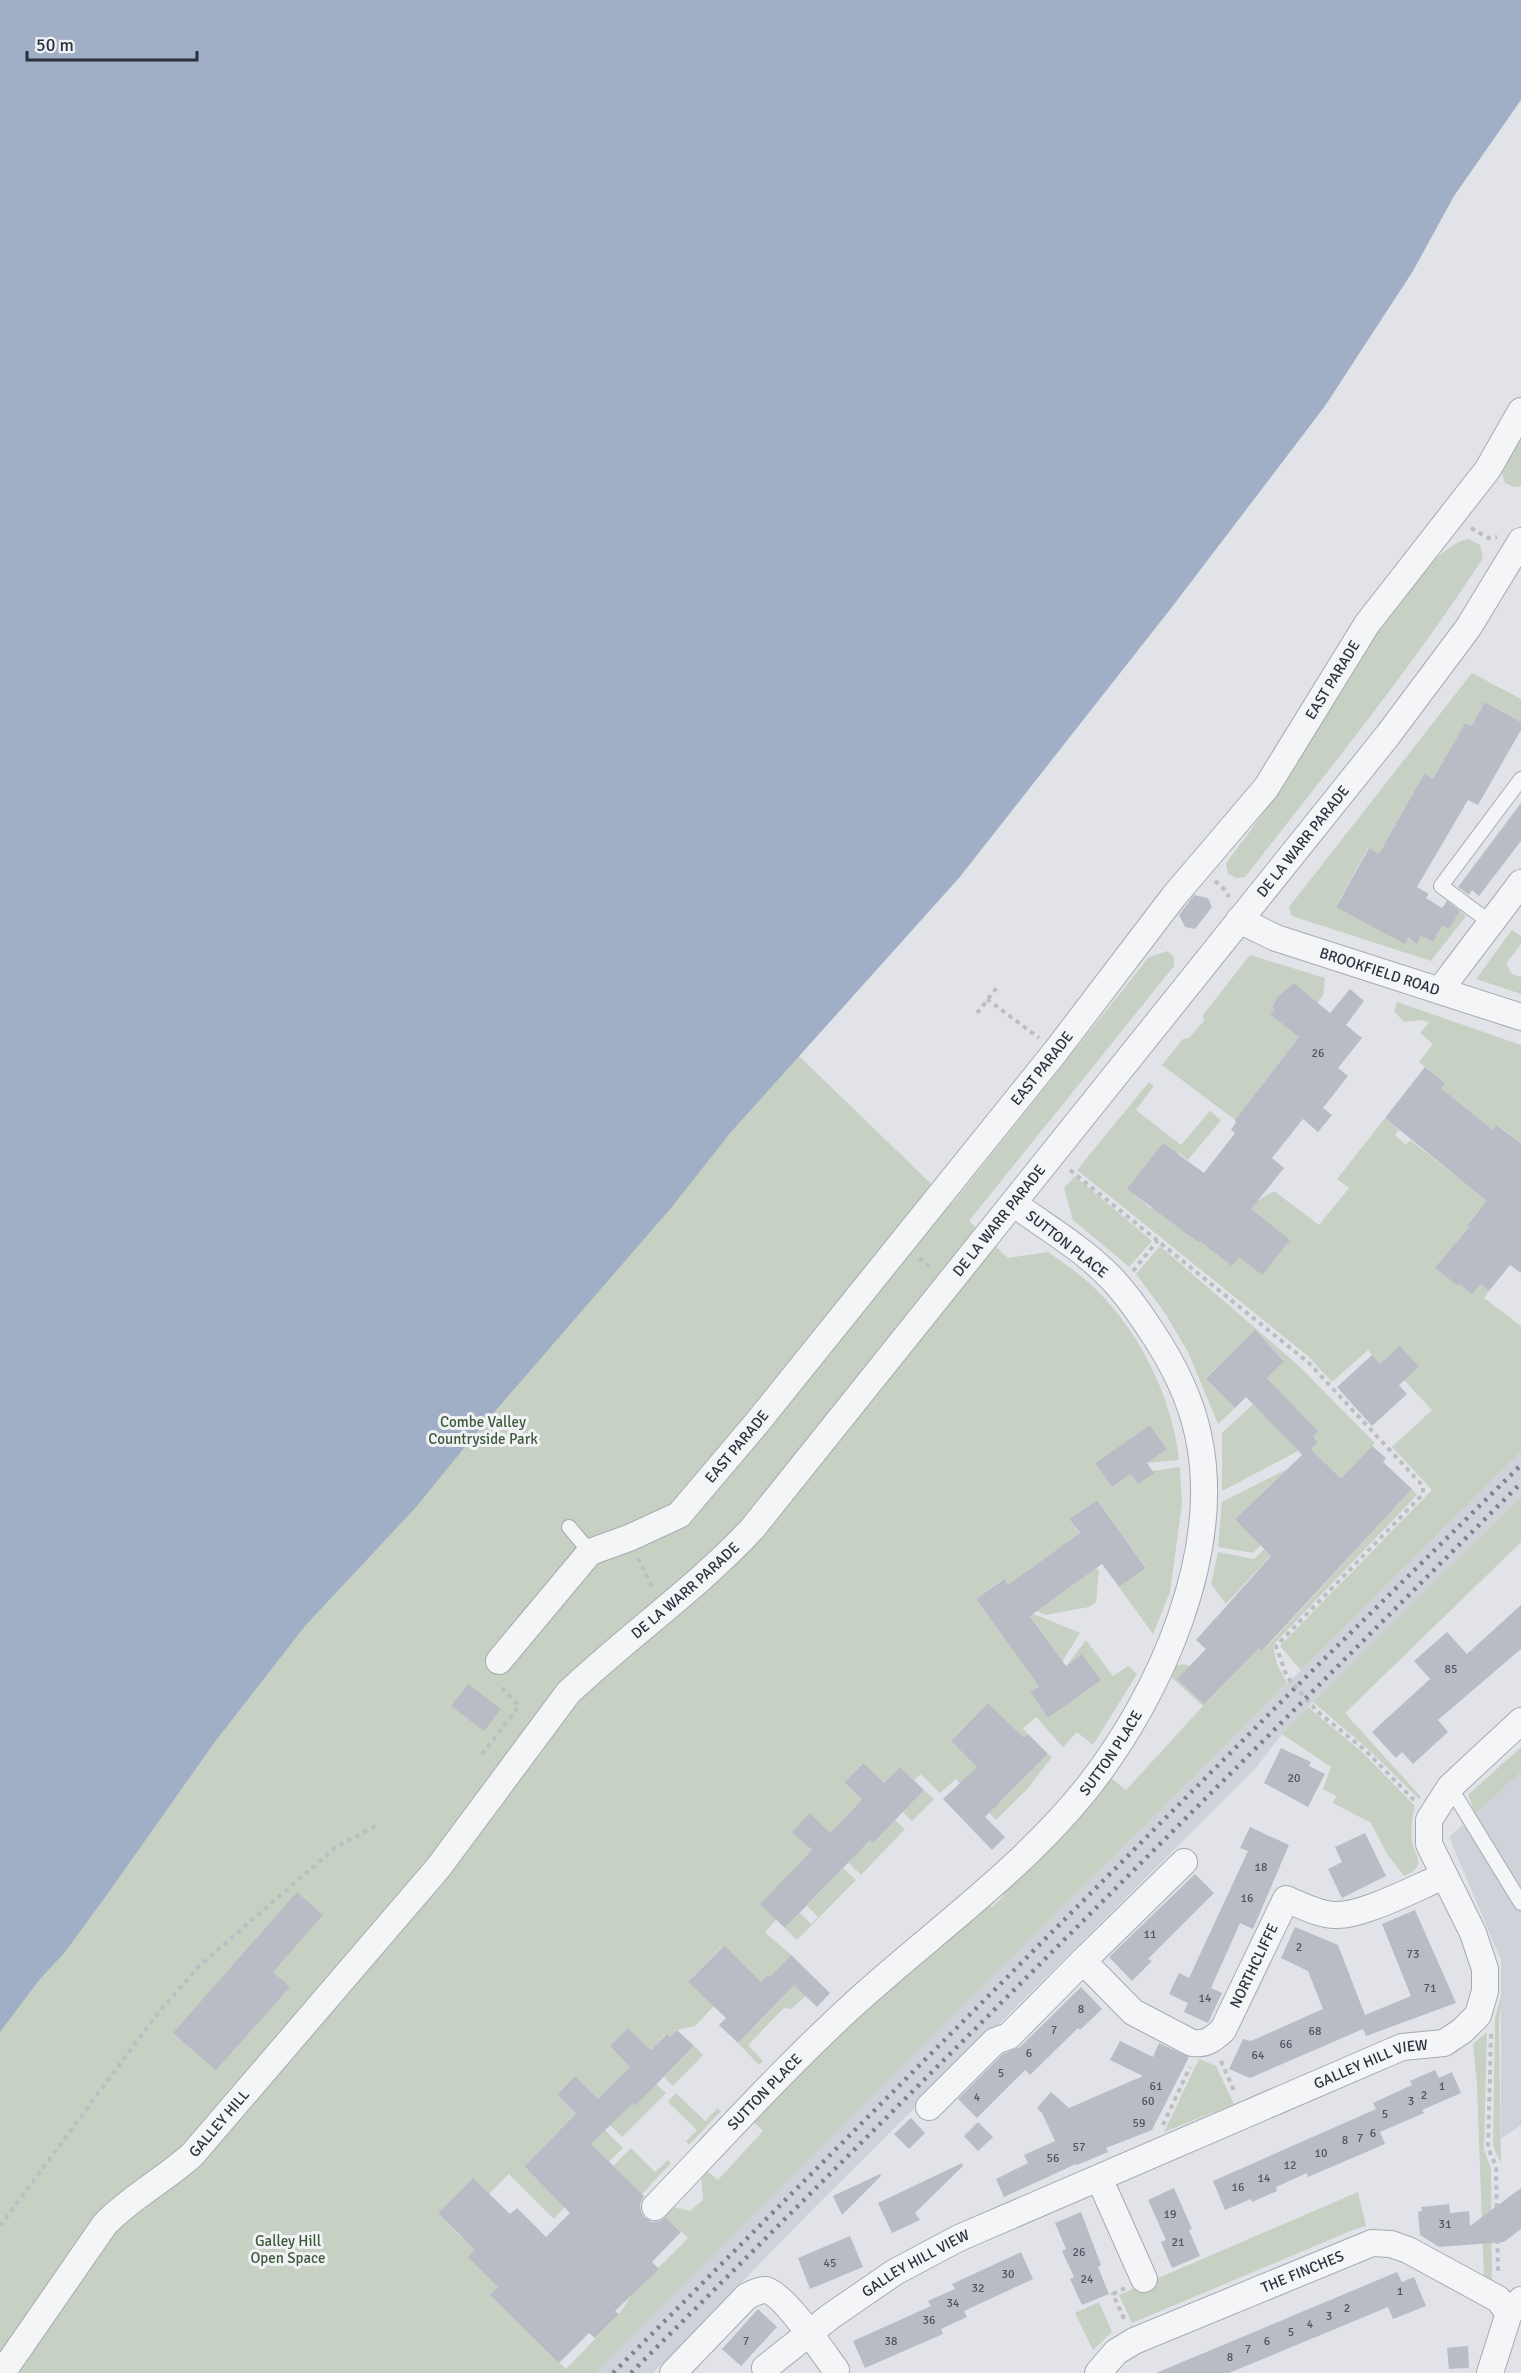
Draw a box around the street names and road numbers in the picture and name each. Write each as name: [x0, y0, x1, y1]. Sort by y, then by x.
street label: EAST PARADE: [1301, 637, 1364, 723]
street label: DE LA WARR PARADE: [1253, 782, 1353, 901]
street label: BROOKFIELD ROAD: [1317, 944, 1442, 999]
street label: EAST PARADE: [1007, 1028, 1077, 1109]
street label: DE LA WARR PARADE: [949, 1161, 1049, 1280]
street label: SUTTON PLACE: [1022, 1206, 1112, 1282]
street label: EAST PARADE: [701, 1407, 772, 1487]
street label: DE LA WARR PARADE: [627, 1538, 743, 1643]
street label: SUTTON PLACE: [1076, 1707, 1146, 1799]
street label: NORTHCLIFFE: [1226, 1920, 1282, 2011]
street label: GALLEY HILL VIEW: [1311, 2036, 1429, 2093]
street label: SUTTON PLACE: [724, 2050, 806, 2134]
street label: GALLEY HILL: [185, 2086, 253, 2161]
street label: GALLEY HILL VIEW: [858, 2226, 972, 2301]
street label: THE FINCHES: [1259, 2247, 1347, 2297]

